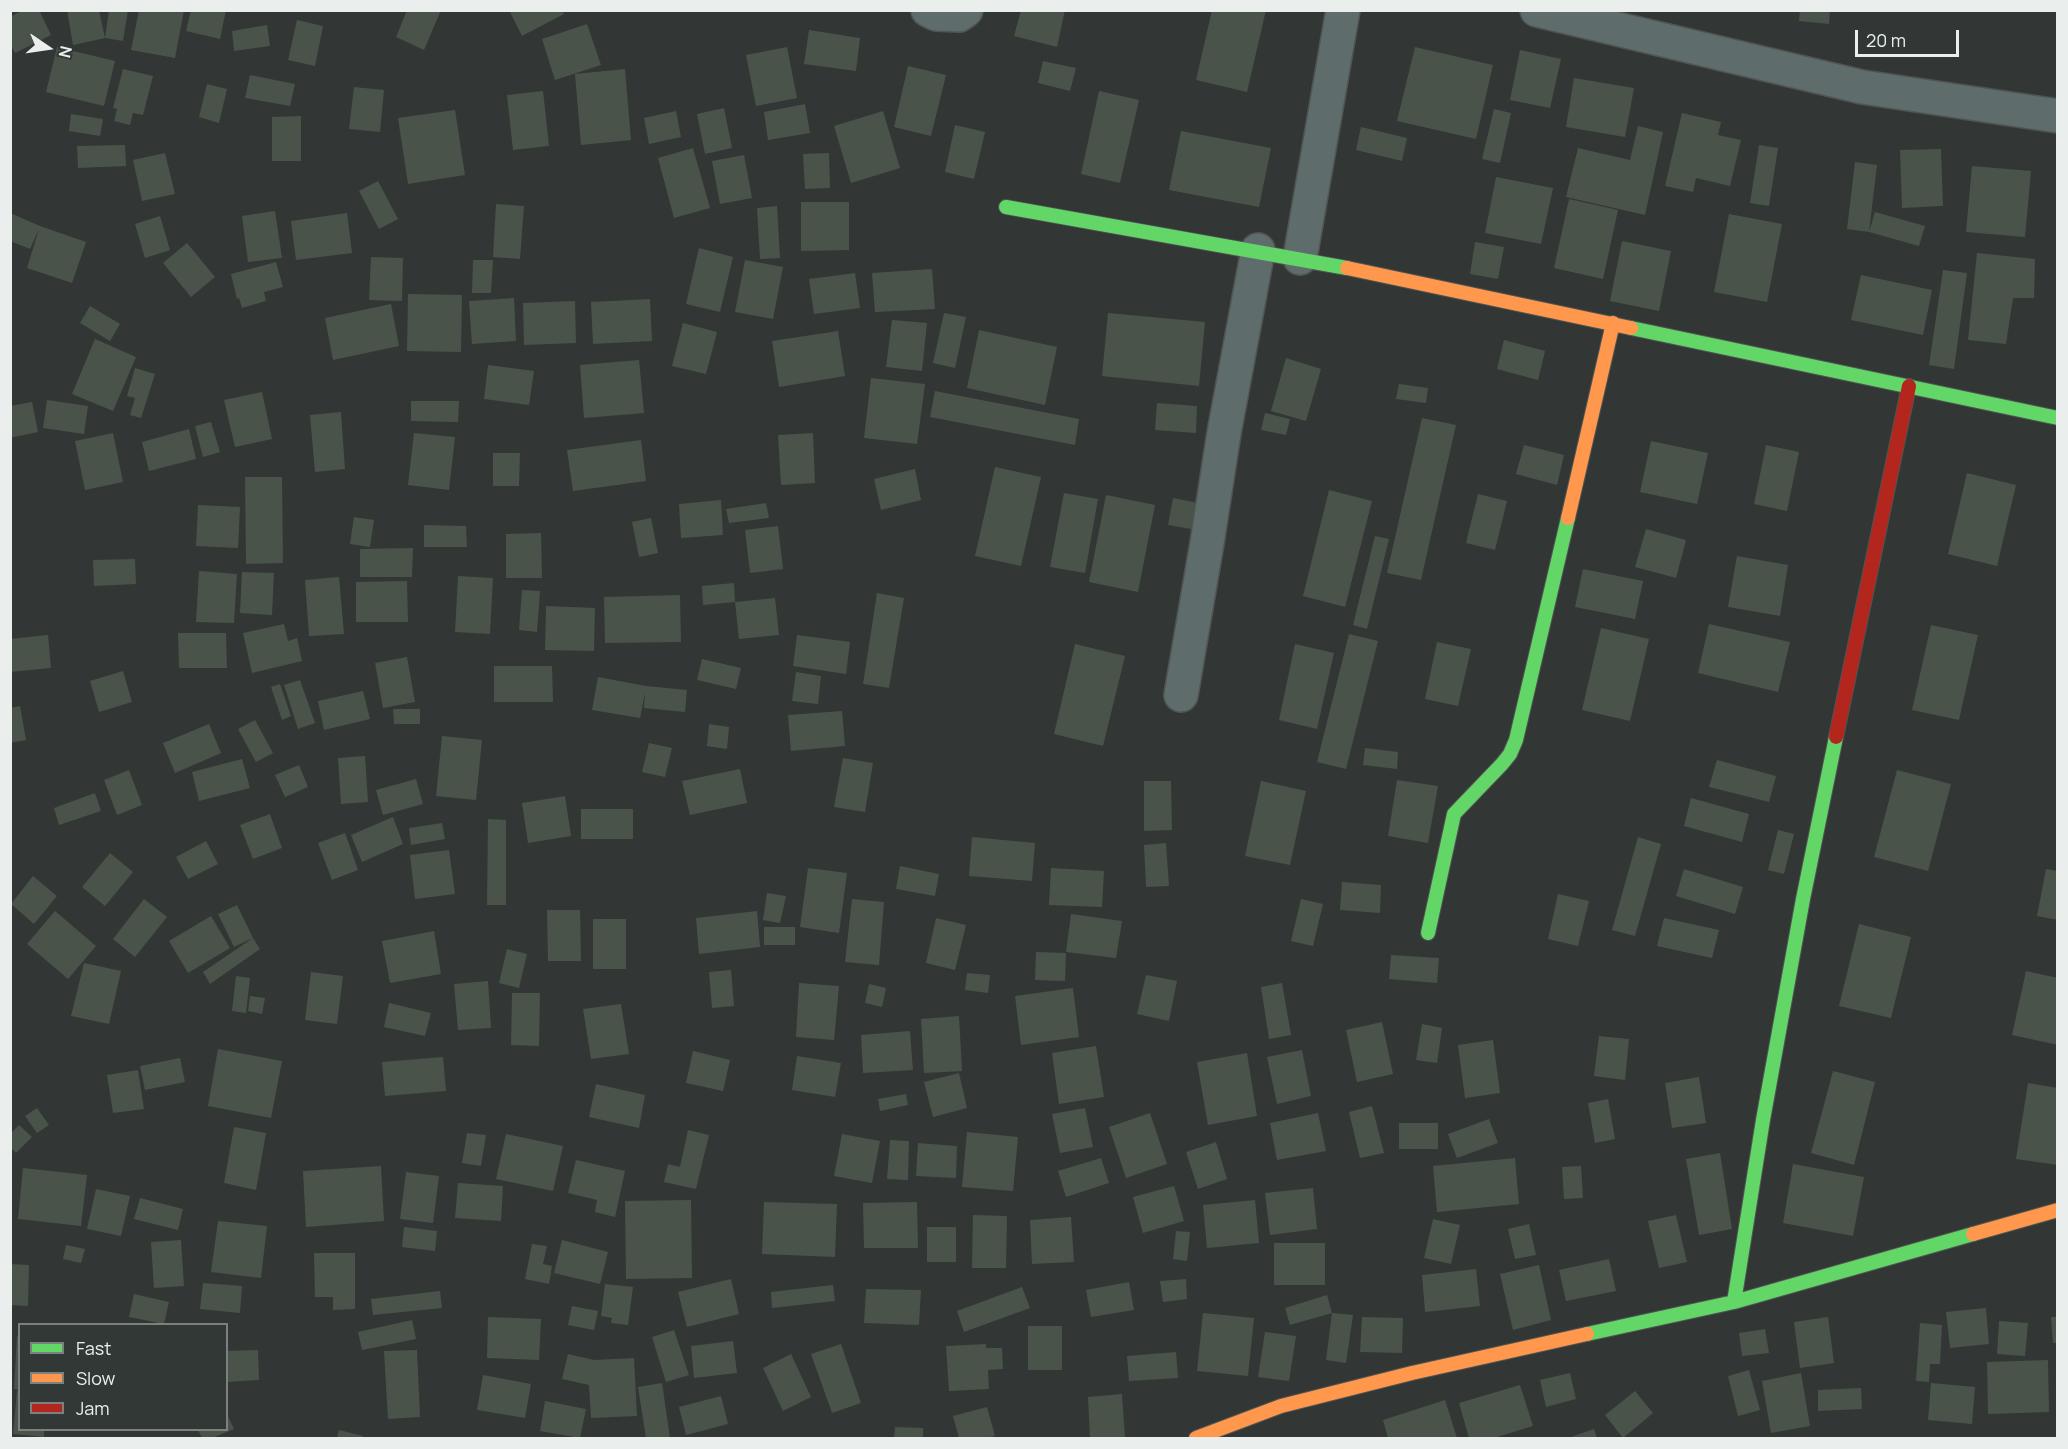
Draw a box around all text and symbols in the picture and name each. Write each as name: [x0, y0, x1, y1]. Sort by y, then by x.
north arrow: [18, 18, 78, 78]
scale bar: [1858, 18, 1962, 56]
text: 20 m: [1866, 28, 1906, 52]
text: N: [54, 44, 78, 60]
legend: [18, 1323, 228, 1431]
text: Fast: [76, 1336, 111, 1360]
text: Slow: [76, 1366, 115, 1390]
text: Jam: [76, 1396, 110, 1420]

